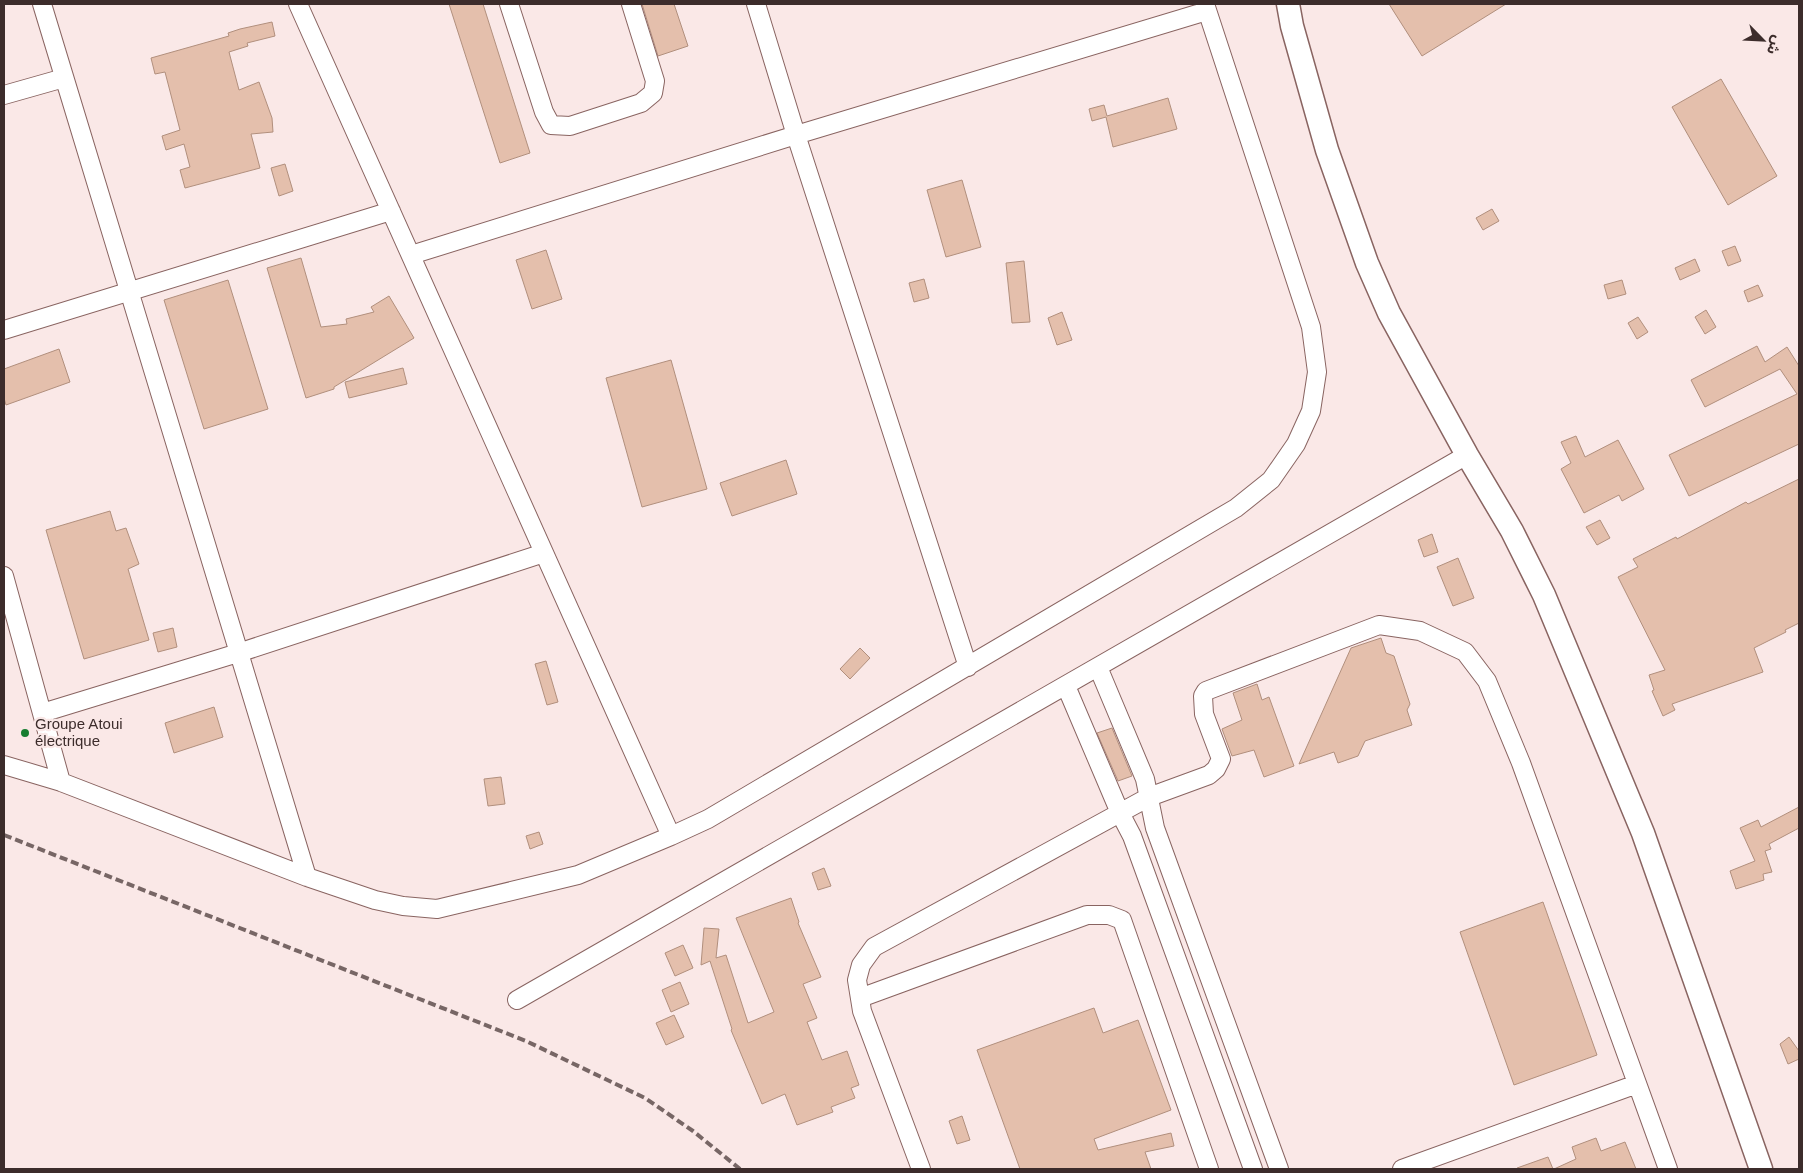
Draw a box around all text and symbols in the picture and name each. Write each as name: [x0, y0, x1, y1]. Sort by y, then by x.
north arrow: [1738, 15, 1788, 65]
text: ش: [1764, 33, 1786, 57]
place label: Groupe Atoui électrique: [35, 715, 123, 749]
marker: Groupe Atoui électrique: [19, 727, 31, 739]

